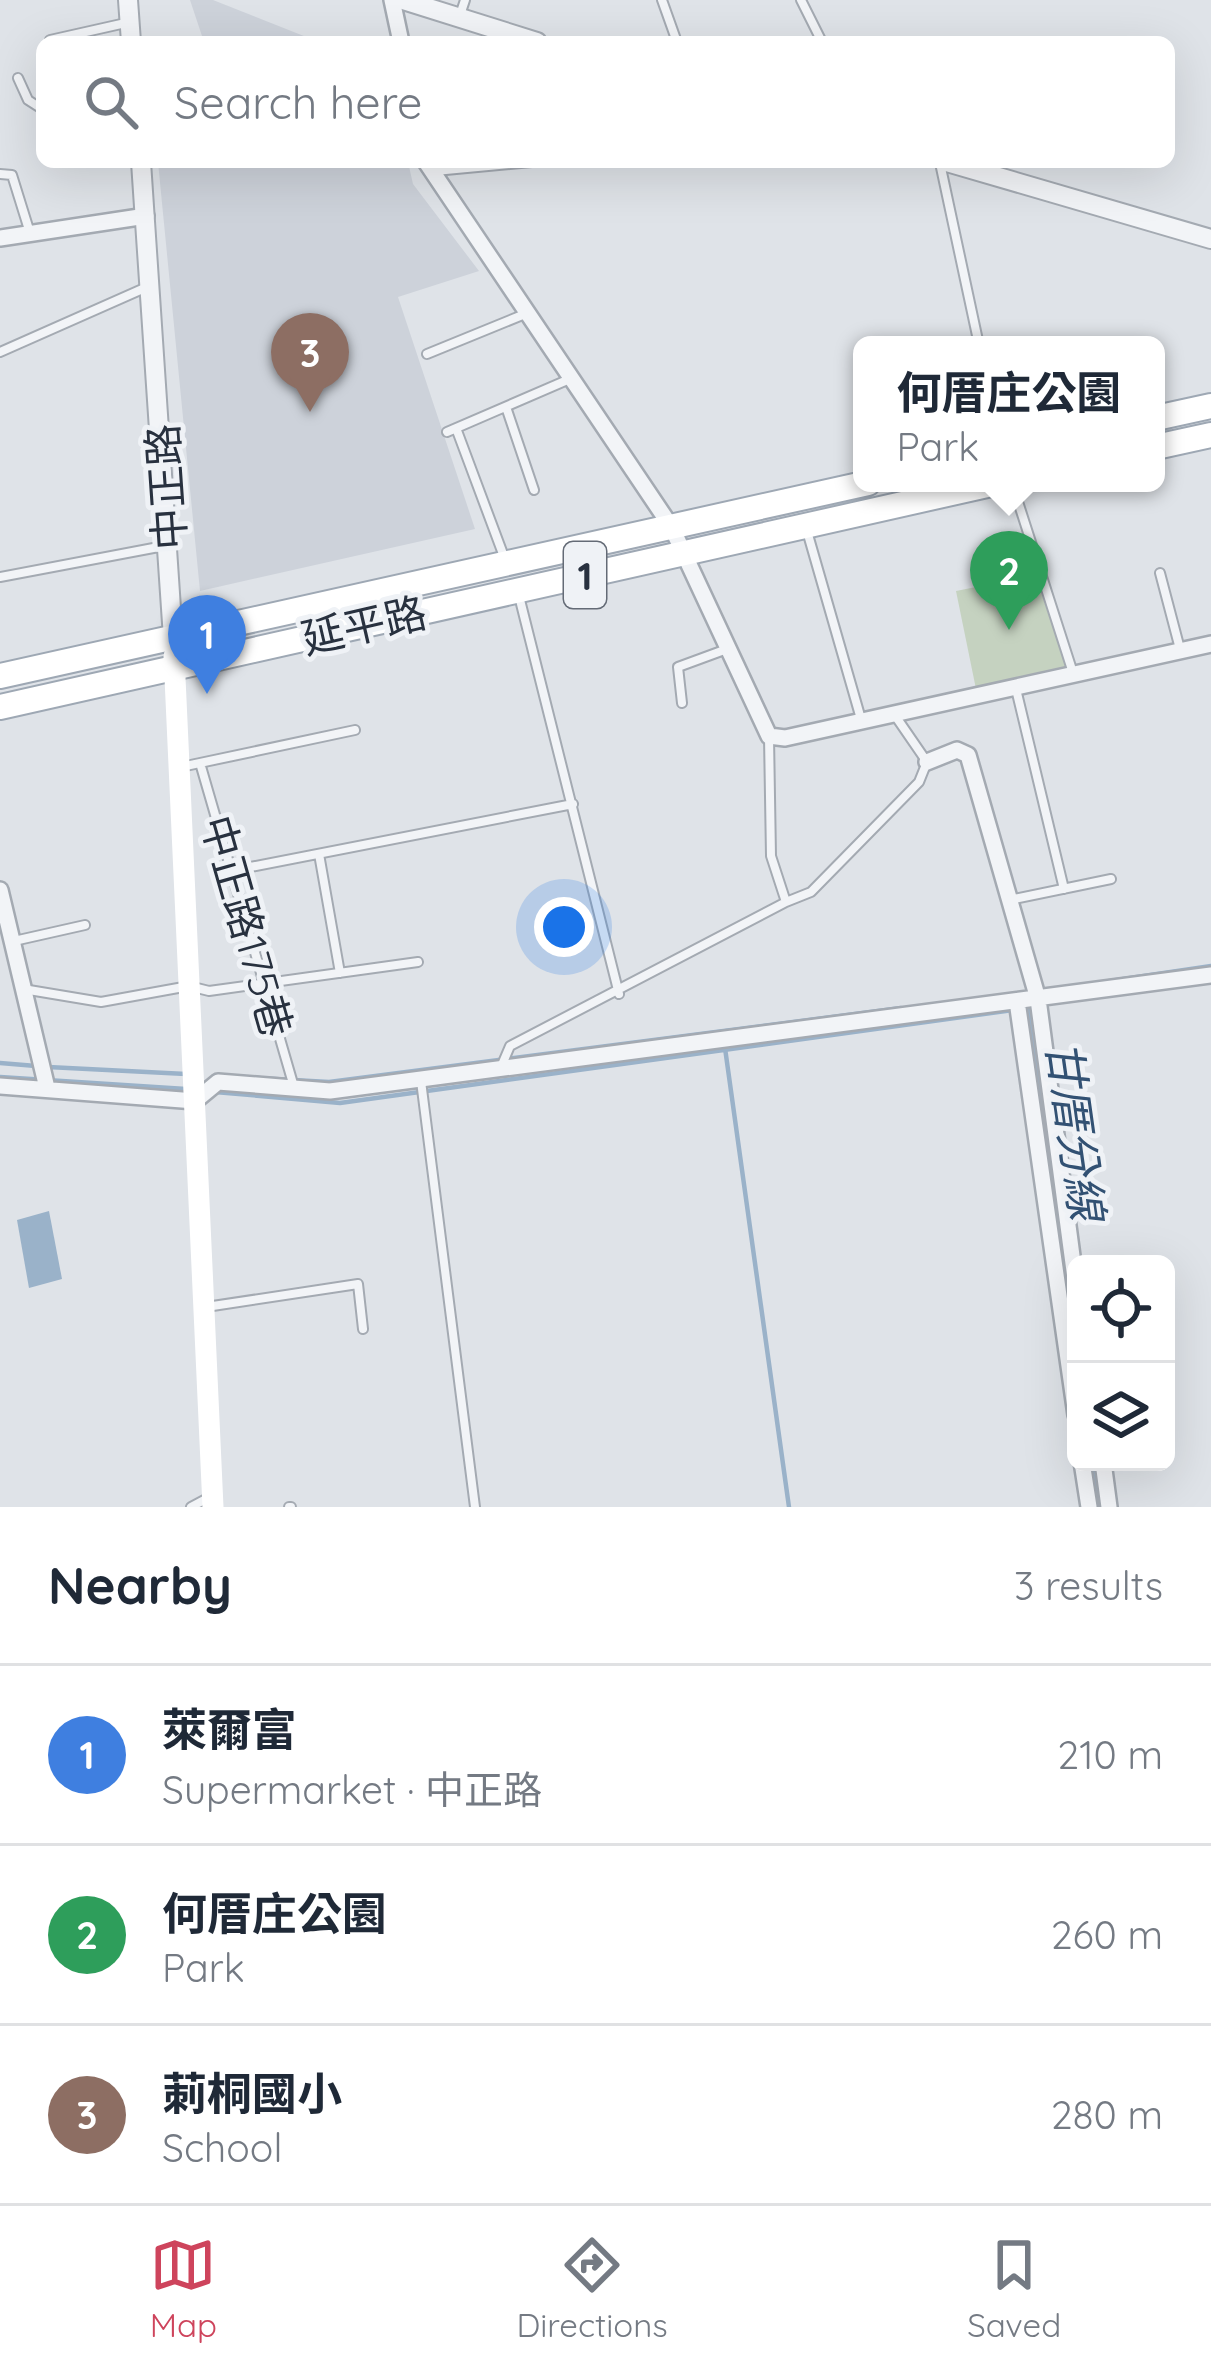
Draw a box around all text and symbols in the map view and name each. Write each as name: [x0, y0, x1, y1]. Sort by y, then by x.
search box: [36, 36, 1175, 168]
icon: search: [78, 69, 144, 135]
text: Search here: [174, 74, 422, 130]
pin: 3: [271, 313, 349, 412]
popup: [853, 336, 1165, 492]
text: 何厝庄公園: [896, 364, 1122, 420]
street label: 中正路: [135, 422, 197, 552]
text: Park: [896, 422, 979, 471]
pin: 2: [970, 531, 1048, 630]
road number: 1: [564, 542, 606, 608]
street label: 延平路: [297, 585, 431, 665]
pin: 1: [168, 595, 246, 694]
street label: 中正路175巷: [190, 809, 304, 1043]
your location: [534, 897, 594, 957]
water label: 甘厝分線: [1036, 1037, 1117, 1228]
map controls: [1067, 1255, 1175, 1471]
button: locate: [1067, 1255, 1175, 1363]
button: layers: [1067, 1363, 1175, 1471]
text: Nearby: [48, 1553, 232, 1617]
text: 3 results: [1014, 1561, 1163, 1610]
text: 萊爾富: [162, 1701, 297, 1757]
text: 1: [79, 1730, 95, 1779]
text: 210 m: [1058, 1730, 1163, 1779]
text: Supermarket · 中正路: [162, 1765, 542, 1814]
text: 何厝庄公園: [162, 1885, 387, 1941]
text: 2: [76, 1910, 98, 1959]
text: 260 m: [1051, 1910, 1163, 1959]
text: Park: [162, 1943, 245, 1992]
text: 莿桐國小: [162, 2065, 342, 2121]
text: 3: [77, 2090, 97, 2139]
text: 280 m: [1051, 2090, 1163, 2139]
text: School: [162, 2123, 282, 2172]
tab: Map: [150, 2232, 217, 2345]
tab: Directions: [516, 2232, 668, 2345]
tab: Saved: [967, 2232, 1061, 2345]

